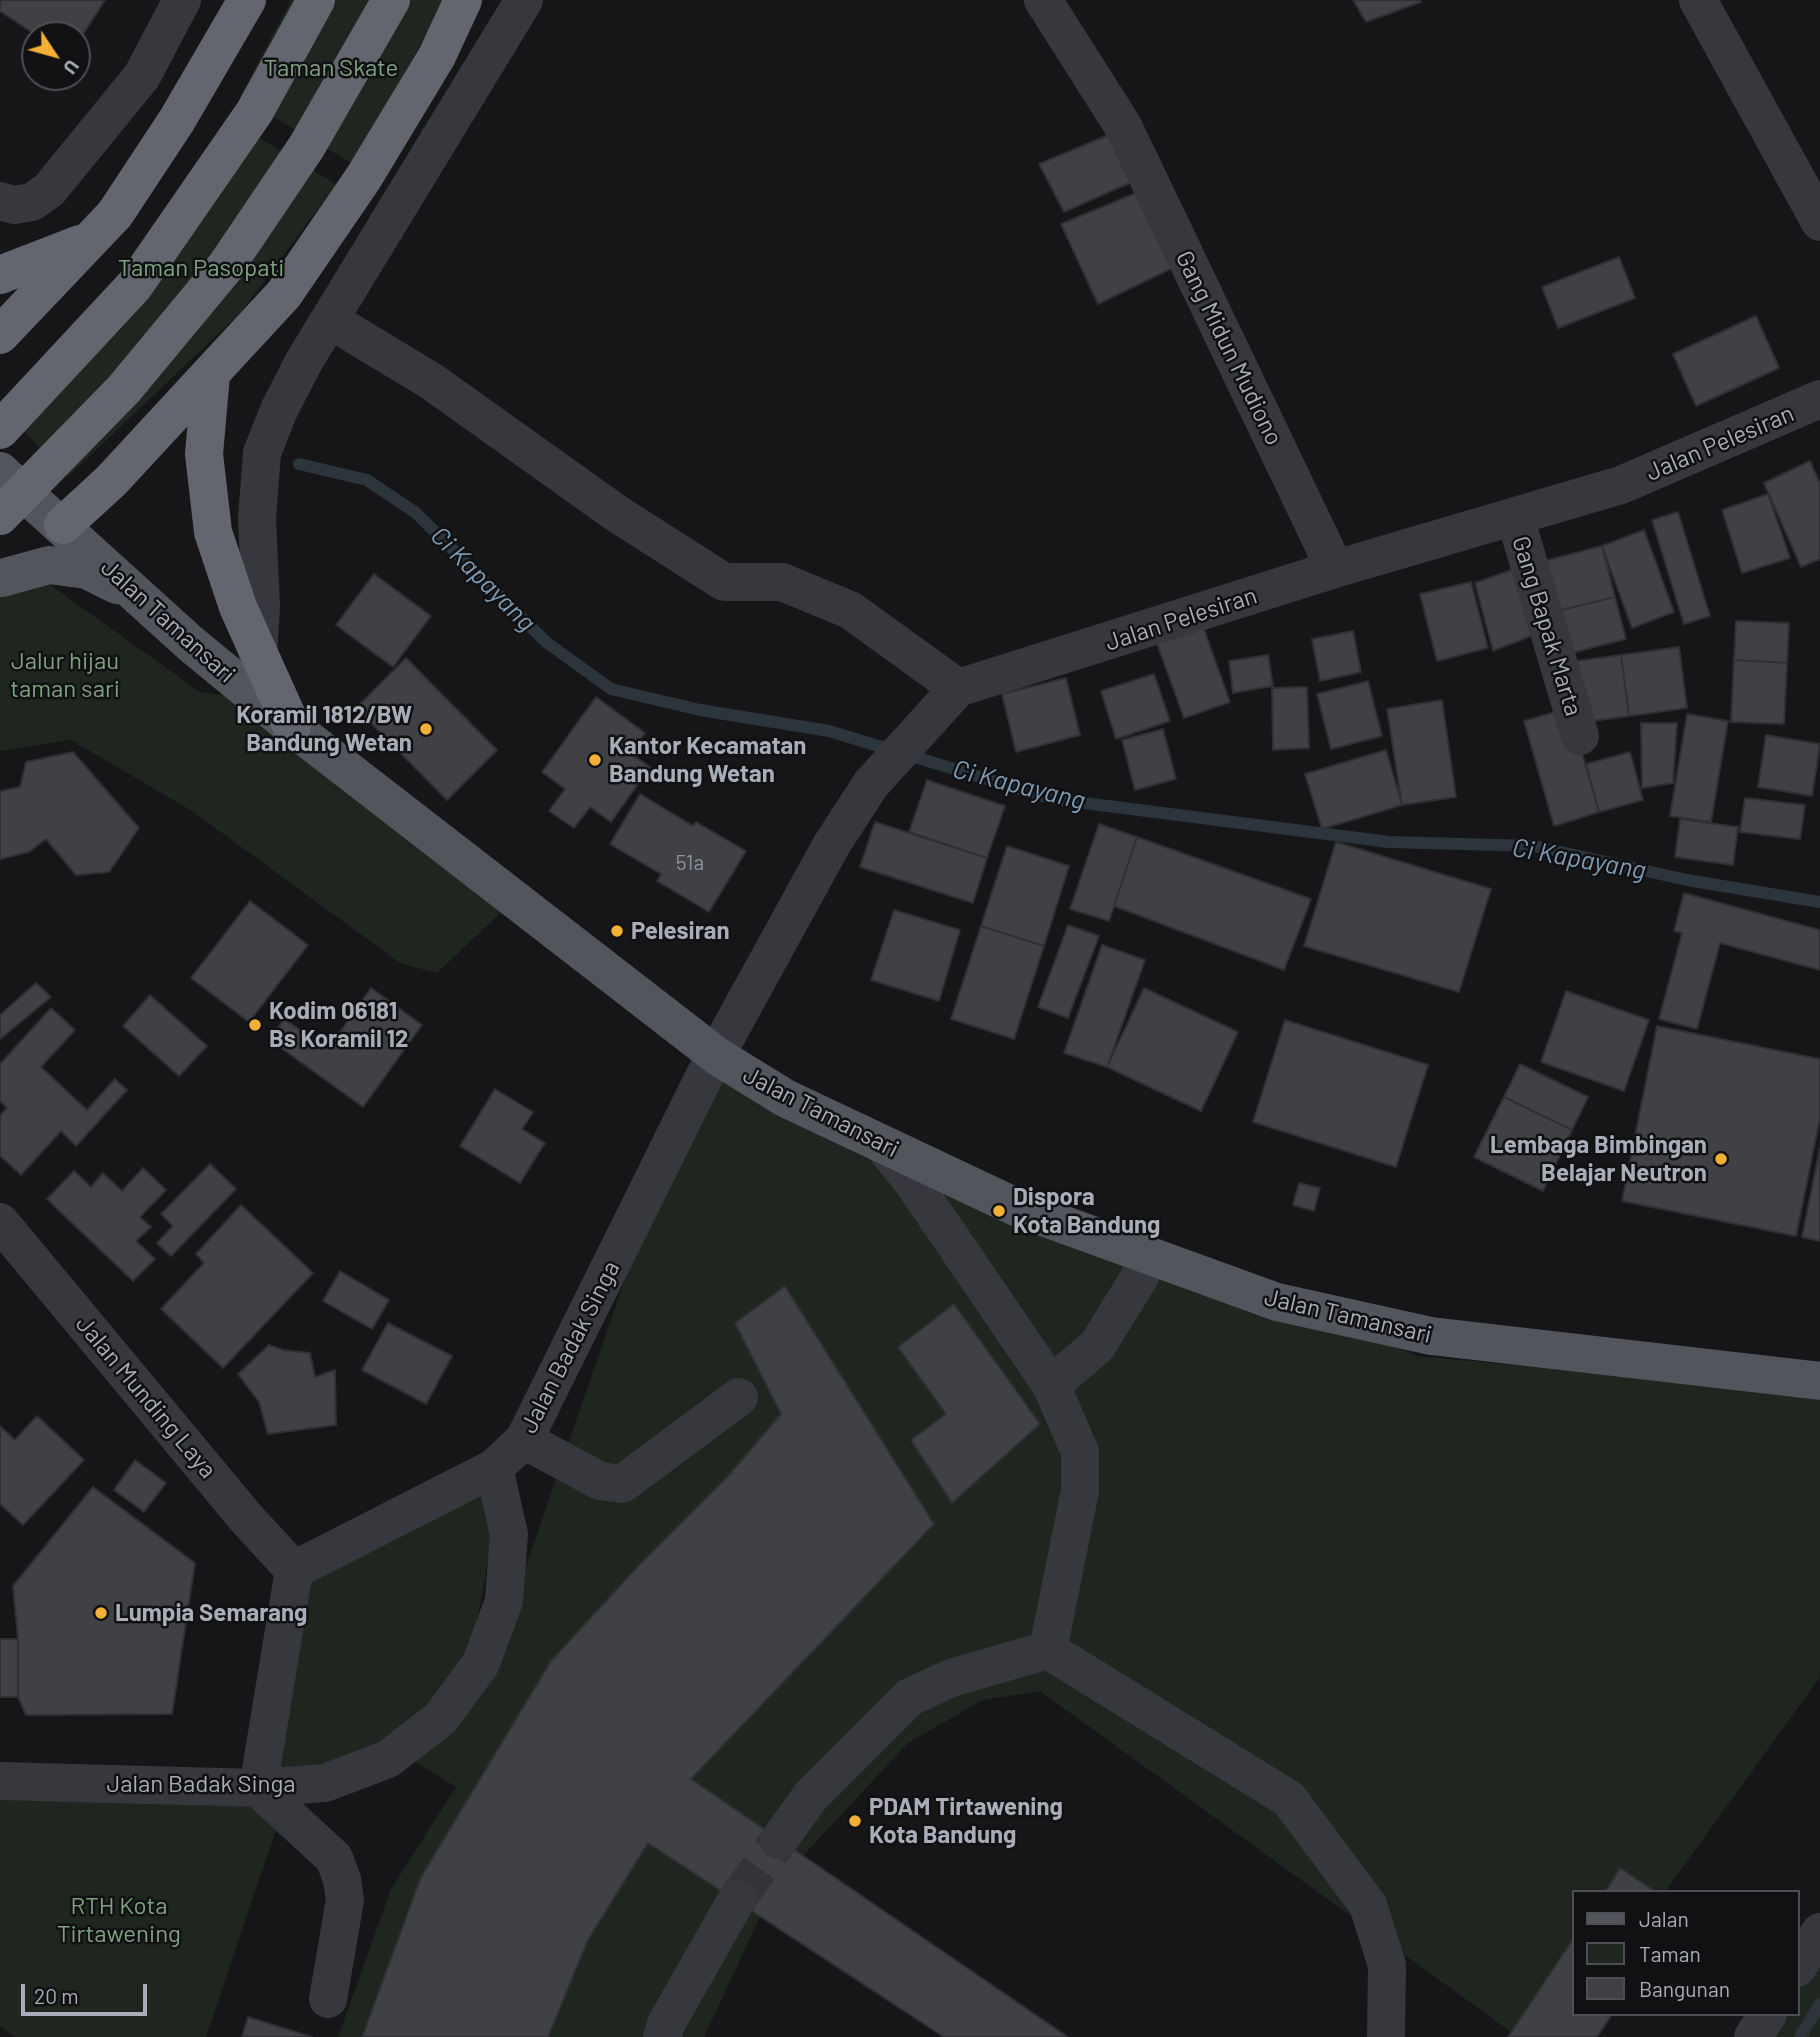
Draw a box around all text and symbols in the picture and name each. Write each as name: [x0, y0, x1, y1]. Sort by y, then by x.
north arrow: [21, 21, 91, 91]
park label: Taman Skate: [264, 54, 398, 82]
text: U: [59, 56, 85, 79]
street label: Gang Midun Mudiono: [1169, 246, 1289, 450]
park label: Taman Pasopati: [118, 254, 284, 282]
street label: Jalan Pelesiran: [1642, 399, 1798, 487]
water label: Ci Kapayang: [424, 520, 542, 638]
street label: Gang Bapak Marta: [1506, 533, 1588, 719]
street label: Jalan Tamansari: [95, 553, 241, 689]
street label: Jalan Pelesiran: [1101, 581, 1261, 657]
park label: Jalur hijau taman sari: [10, 647, 120, 703]
place label: Koramil 1812/BW Bandung Wetan: [236, 701, 412, 757]
marker: Koramil 1812/BW Bandung Wetan: [418, 721, 434, 737]
place label: Kantor Kecamatan Bandung Wetan: [609, 732, 806, 788]
marker: Kantor Kecamatan Bandung Wetan: [587, 752, 603, 768]
water label: Ci Kapayang: [950, 754, 1088, 816]
water label: Ci Kapayang: [1510, 832, 1648, 886]
house number: 51a: [676, 850, 704, 876]
place label: Pelesiran: [631, 917, 730, 945]
marker: Pelesiran: [609, 923, 625, 939]
place label: Kodim 06181 Bs Koramil 12: [269, 997, 409, 1053]
marker: Kodim 06181 Bs Koramil 12: [247, 1017, 263, 1033]
street label: Jalan Tamansari: [738, 1060, 904, 1164]
place label: Lembaga Bimbingan Belajar Neutron: [1490, 1131, 1707, 1187]
marker: Lembaga Bimbingan Belajar Neutron: [1713, 1151, 1729, 1167]
place label: Dispora Kota Bandung: [1013, 1183, 1160, 1239]
marker: Dispora Kota Bandung: [991, 1203, 1007, 1219]
street label: Jalan Badak Singa: [514, 1256, 626, 1438]
street label: Jalan Tamansari: [1261, 1283, 1435, 1349]
street label: Jalan Munding Laya: [70, 1310, 222, 1484]
place label: Lumpia Semarang: [115, 1599, 307, 1627]
marker: Lumpia Semarang: [93, 1605, 109, 1621]
street label: Jalan Badak Singa: [106, 1770, 296, 1798]
place label: PDAM Tirtawening Kota Bandung: [869, 1793, 1063, 1849]
marker: PDAM Tirtawening Kota Bandung: [847, 1813, 863, 1829]
legend: [1572, 1890, 1799, 2016]
park label: RTH Kota Tirtawening: [57, 1892, 181, 1948]
text: Jalan: [1639, 1906, 1689, 1931]
text: Taman: [1639, 1941, 1701, 1966]
scale bar: [24, 1970, 150, 2014]
text: Bangunan: [1639, 1976, 1730, 2001]
text: 20 m: [34, 1983, 79, 2008]

